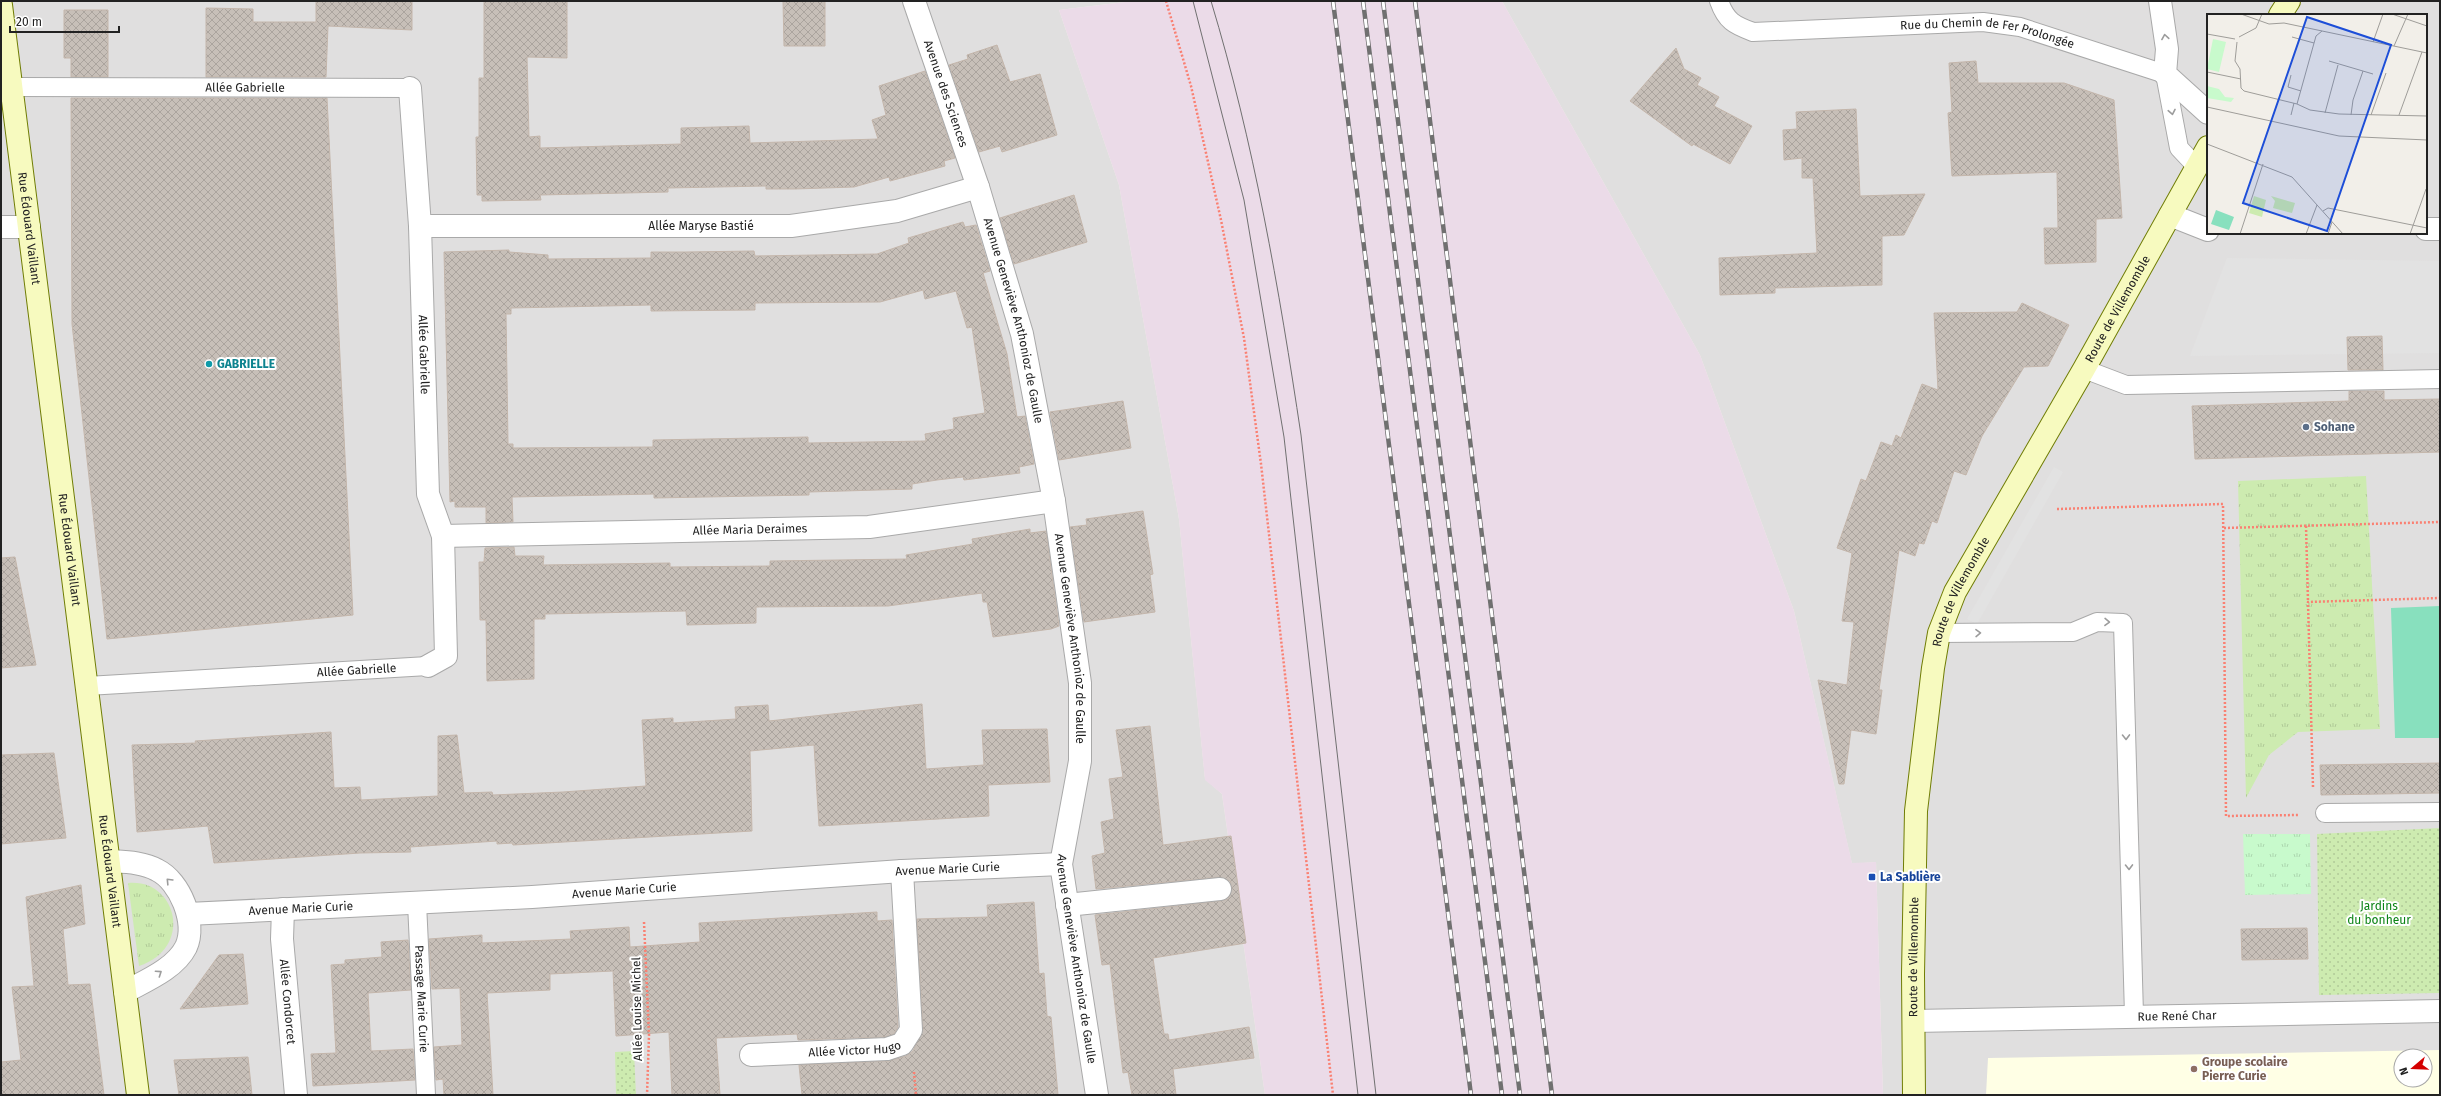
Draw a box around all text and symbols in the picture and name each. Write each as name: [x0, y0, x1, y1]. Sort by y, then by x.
scale bar: [10, 8, 119, 34]
inset map: [2207, 14, 2427, 234]
text: 20 m: [16, 15, 42, 29]
street label: Rue du Chemin de Fer Prolongée: [1900, 15, 2076, 51]
one-way arrow: [2161, 34, 2170, 40]
street label: Avenue des Sciences: [921, 38, 971, 150]
street label: Allée Gabrielle: [205, 80, 285, 95]
one-way arrow: [2167, 109, 2176, 115]
street label: Rue Édouard Vaillant: [15, 171, 43, 286]
street label: Avenue Geneviève Anthonioz de Gaulle: [981, 216, 1046, 424]
street label: Allée Maryse Bastié: [648, 219, 754, 233]
street label: Route de Villemomble: [2082, 253, 2153, 365]
street label: Allée Gabrielle: [416, 315, 432, 395]
place label: GABRIELLE: [217, 357, 275, 371]
marker: GABRIELLE: [204, 359, 214, 369]
place label: Sohane: [2314, 420, 2355, 434]
marker: Sohane: [2301, 422, 2311, 432]
street label: Rue Édouard Vaillant: [55, 492, 84, 608]
street label: Allée Maria Deraimes: [692, 521, 808, 538]
street label: Avenue Geneviève Anthonioz de Gaulle: [1052, 533, 1087, 744]
street label: Route de Villemomble: [1930, 534, 1992, 648]
one-way arrow: [2104, 618, 2110, 626]
one-way arrow: [1975, 629, 1981, 637]
street label: Allée Gabrielle: [316, 661, 397, 680]
one-way arrow: [2121, 734, 2130, 740]
street label: Rue Édouard Vaillant: [96, 814, 124, 929]
street label: Avenue Geneviève Anthonioz de Gaulle: [1054, 853, 1099, 1065]
street label: Avenue Marie Curie: [895, 860, 1000, 878]
one-way arrow: [2125, 864, 2133, 870]
place label: La Sablière: [1880, 870, 1941, 884]
marker: La Sablière: [1867, 872, 1877, 882]
one-way arrow: [166, 878, 174, 886]
street label: Avenue Marie Curie: [572, 880, 677, 901]
street label: Route de Villemomble: [1906, 897, 1921, 1017]
street label: Avenue Marie Curie: [248, 899, 354, 918]
park label: Jardins du bonheur: [2347, 899, 2411, 927]
street label: Passage Marie Curie: [412, 945, 431, 1053]
street label: Allée Louise Michel: [629, 956, 645, 1061]
street label: Allée Condorcet: [277, 958, 298, 1046]
one-way arrow: [155, 970, 162, 978]
street label: Rue René Char: [2137, 1008, 2217, 1024]
street label: Allée Victor Hugo: [808, 1038, 903, 1059]
north arrow: [2393, 1048, 2433, 1088]
place label: Groupe scolaire Pierre Curie: [2202, 1055, 2288, 1083]
marker: Groupe scolaire Pierre Curie: [2189, 1064, 2199, 1074]
text: N: [2397, 1066, 2411, 1077]

